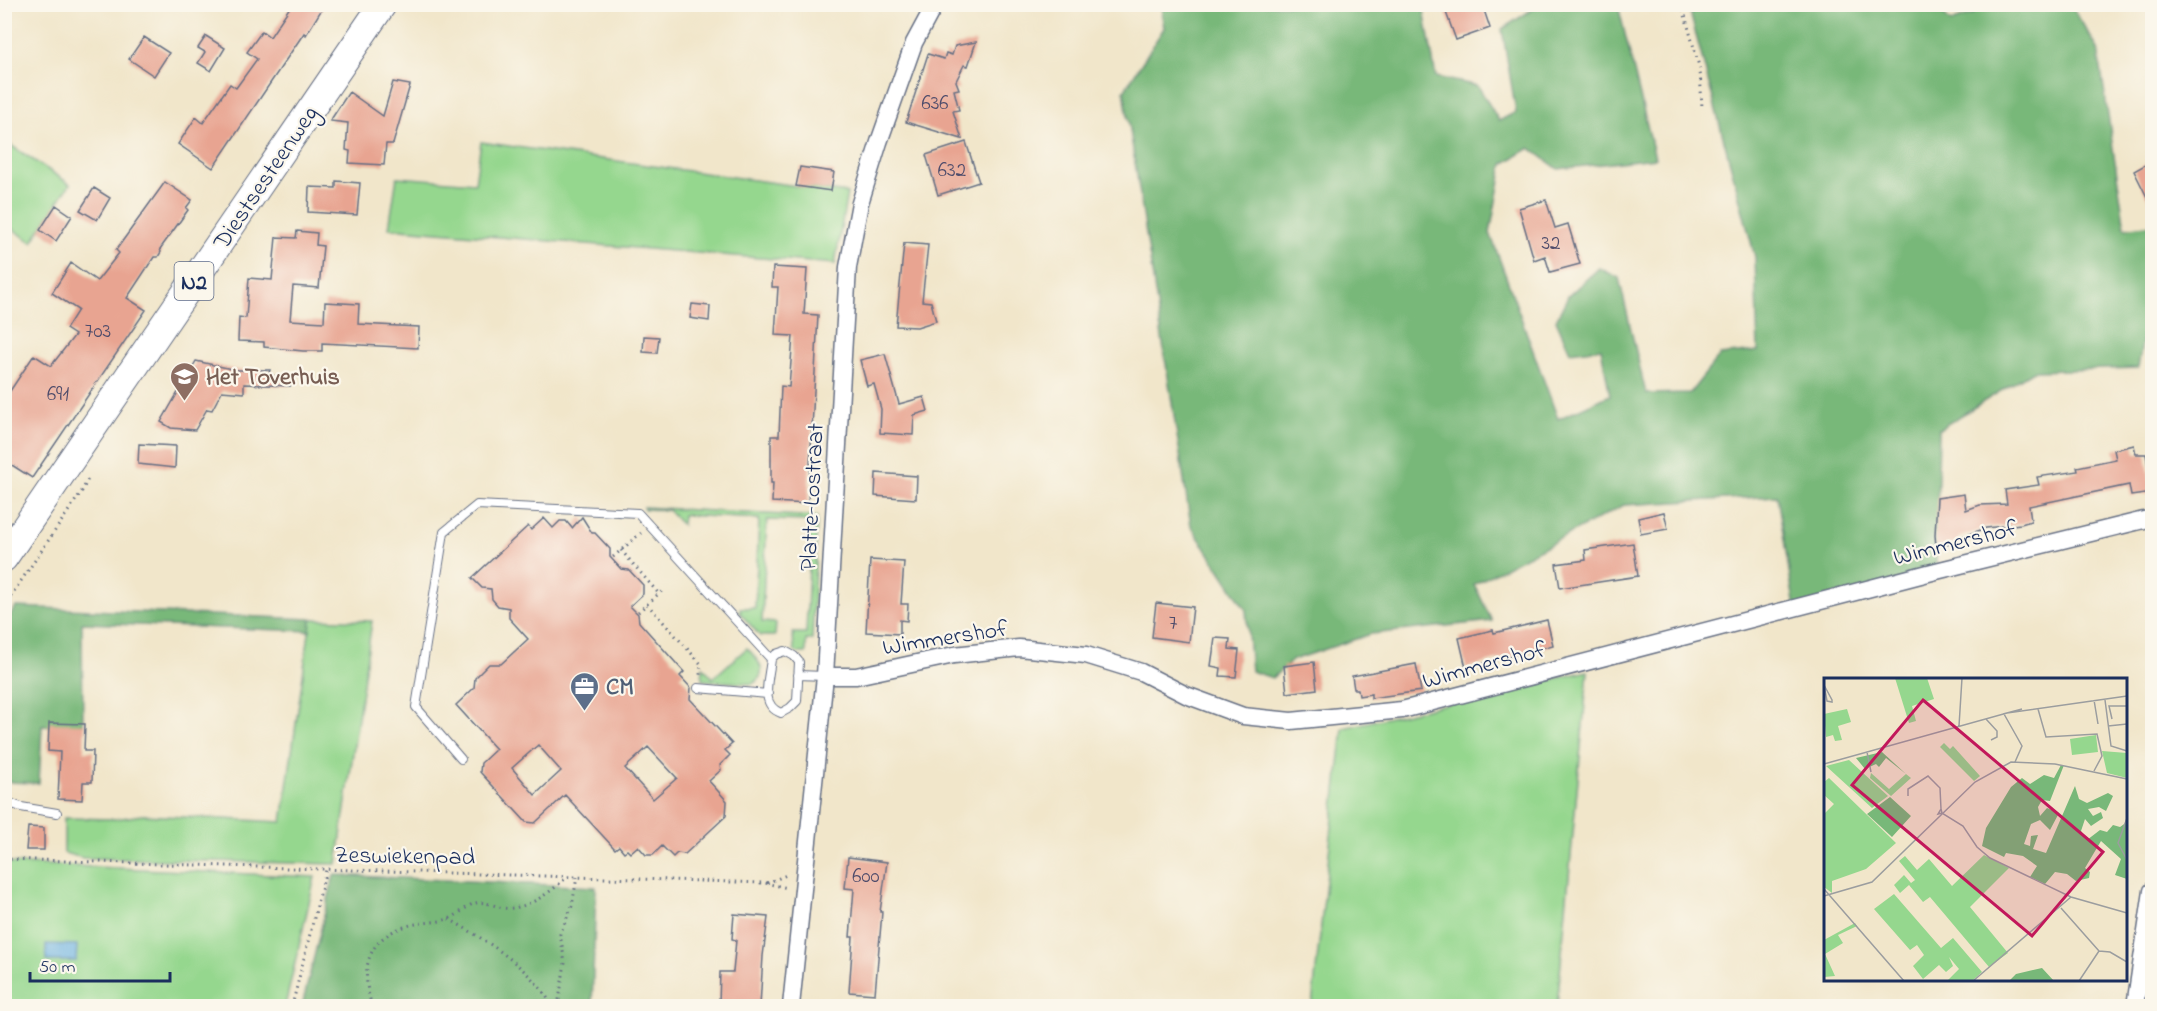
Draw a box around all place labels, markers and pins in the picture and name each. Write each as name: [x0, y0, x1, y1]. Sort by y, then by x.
school or university icon: Het Toverhuis: [169, 360, 201, 402]
place label: Het Toverhuis: [206, 361, 340, 396]
office icon: CM: [569, 670, 601, 712]
place label: CM: [606, 671, 634, 706]

